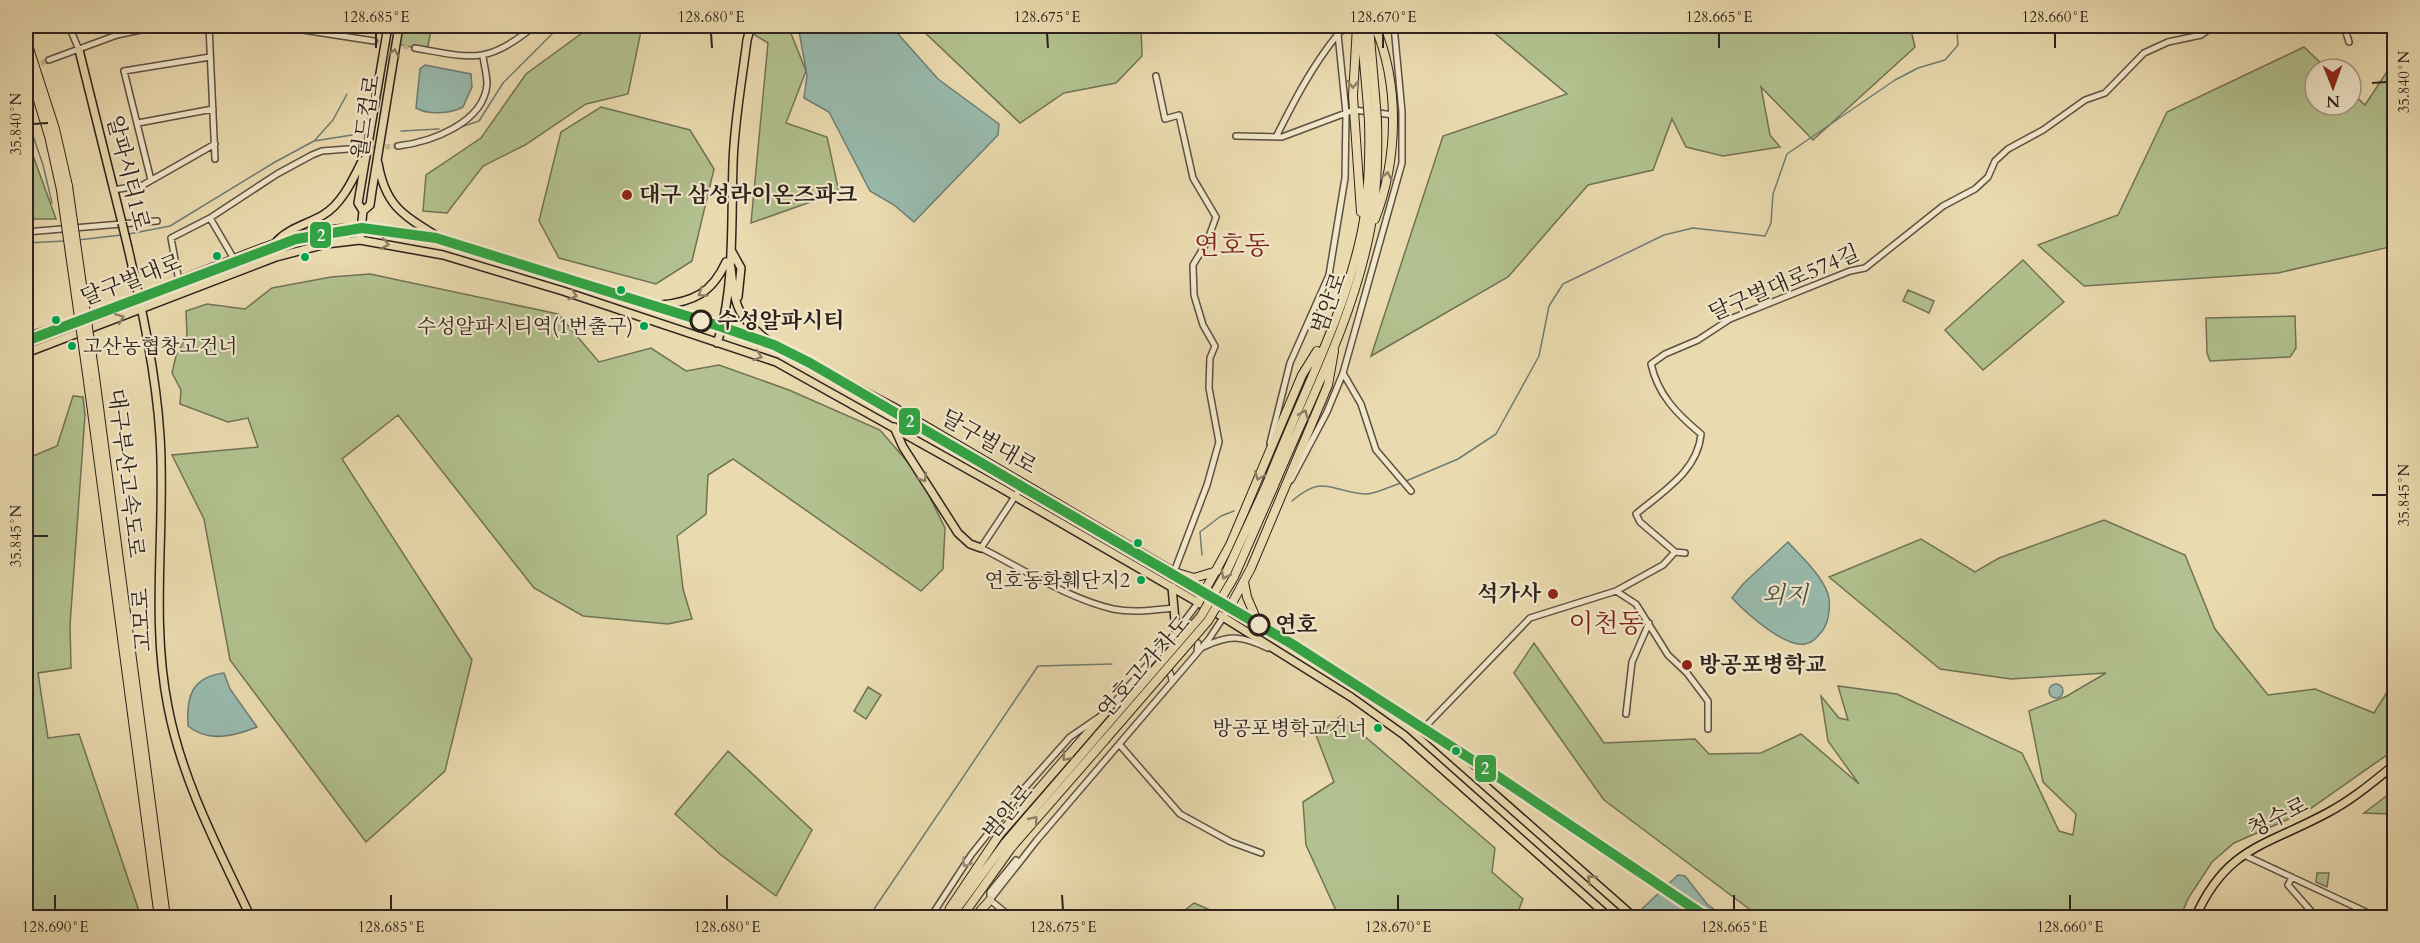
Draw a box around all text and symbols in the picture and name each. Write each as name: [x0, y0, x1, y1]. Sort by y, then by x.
text: 128.685°E: [343, 7, 409, 27]
text: 128.680°E: [678, 7, 744, 27]
text: 128.675°E: [1014, 7, 1080, 27]
text: 128.670°E: [1350, 7, 1416, 27]
text: 128.665°E: [1686, 7, 1752, 27]
text: 128.660°E: [2022, 7, 2088, 27]
one-way arrow: [388, 48, 400, 57]
text: 35.840°N: [2394, 50, 2414, 113]
north arrow: [2303, 57, 2363, 117]
street label: 월드컵로: [345, 73, 387, 161]
one-way arrow: [1347, 79, 1360, 88]
text: N: [2326, 90, 2340, 112]
text: 35.840°N: [6, 92, 26, 155]
street label: 알파시티1로: [99, 112, 157, 234]
one-way arrow: [1380, 172, 1393, 182]
place label: 대구 삼성라이온즈파크: [639, 180, 857, 210]
marker: 대구 삼성라이온즈파크: [620, 188, 634, 202]
line badge: 2: [309, 221, 332, 249]
text: 2: [317, 225, 325, 247]
district label: 연호동: [1194, 228, 1270, 263]
one-way arrow: [381, 237, 390, 249]
street label: 달구벌대로574길: [1704, 238, 1864, 328]
street label: 달구벌대로: [76, 247, 186, 313]
unlabelled marker: [211, 250, 223, 262]
unlabelled marker: [299, 251, 311, 263]
street label: 범안로: [1304, 268, 1354, 338]
unlabelled marker: [615, 284, 627, 296]
one-way arrow: [698, 286, 709, 297]
one-way arrow: [567, 287, 578, 300]
place label: 수성알파시티: [717, 306, 845, 336]
marker: 수성알파시티: [690, 310, 712, 332]
one-way arrow: [114, 313, 125, 325]
place label: 수성알파시티역(1번출구): [417, 313, 633, 340]
unlabelled marker: [50, 314, 62, 326]
marker: 수성알파시티역(1번출구): [638, 320, 650, 332]
place label: 고산농협창고건너: [83, 333, 238, 360]
marker: 고산농협창고건너: [66, 340, 78, 352]
one-way arrow: [752, 349, 763, 362]
street label: 대구부산고속도로: [101, 387, 151, 559]
street label: 달구벌대로: [935, 402, 1043, 482]
line badge: 2: [898, 407, 921, 436]
one-way arrow: [1296, 410, 1308, 421]
text: 2: [906, 411, 914, 433]
text: 35.845°N: [2394, 463, 2414, 526]
one-way arrow: [1254, 470, 1266, 481]
one-way arrow: [916, 471, 927, 482]
text: 35.845°N: [6, 504, 26, 567]
unlabelled marker: [1132, 537, 1144, 549]
place label: 연호동화훼단지2: [985, 567, 1130, 594]
one-way arrow: [1221, 569, 1232, 580]
marker: 연호동화훼단지2: [1135, 574, 1147, 586]
place label: 석가사: [1477, 579, 1542, 609]
water label: 외지: [1762, 579, 1810, 612]
street label: 고모로: [125, 587, 159, 653]
marker: 석가사: [1546, 587, 1560, 601]
district label: 이천동: [1568, 606, 1644, 641]
street label: 연호고가차도: [1091, 609, 1197, 725]
place label: 연호: [1275, 610, 1318, 640]
marker: 연호: [1248, 614, 1270, 636]
place label: 방공포병학교: [1699, 650, 1827, 680]
marker: 방공포병학교: [1680, 658, 1694, 672]
place label: 방공포병학교건너: [1212, 715, 1367, 742]
marker: 방공포병학교건너: [1372, 722, 1384, 734]
unlabelled marker: [1450, 745, 1462, 757]
one-way arrow: [1062, 750, 1073, 761]
line badge: 2: [1474, 754, 1497, 783]
text: 2: [1481, 758, 1489, 780]
street label: 범안로: [976, 778, 1040, 846]
street label: 청수로: [2243, 790, 2313, 844]
one-way arrow: [1027, 816, 1038, 827]
one-way arrow: [962, 856, 973, 867]
one-way arrow: [1587, 875, 1598, 886]
text: 128.690°E: [22, 917, 88, 937]
text: 128.685°E: [358, 917, 424, 937]
text: 128.680°E: [694, 917, 760, 937]
text: 128.675°E: [1030, 917, 1096, 937]
text: 128.670°E: [1365, 917, 1431, 937]
text: 128.665°E: [1701, 917, 1767, 937]
text: 128.660°E: [2037, 917, 2103, 937]

